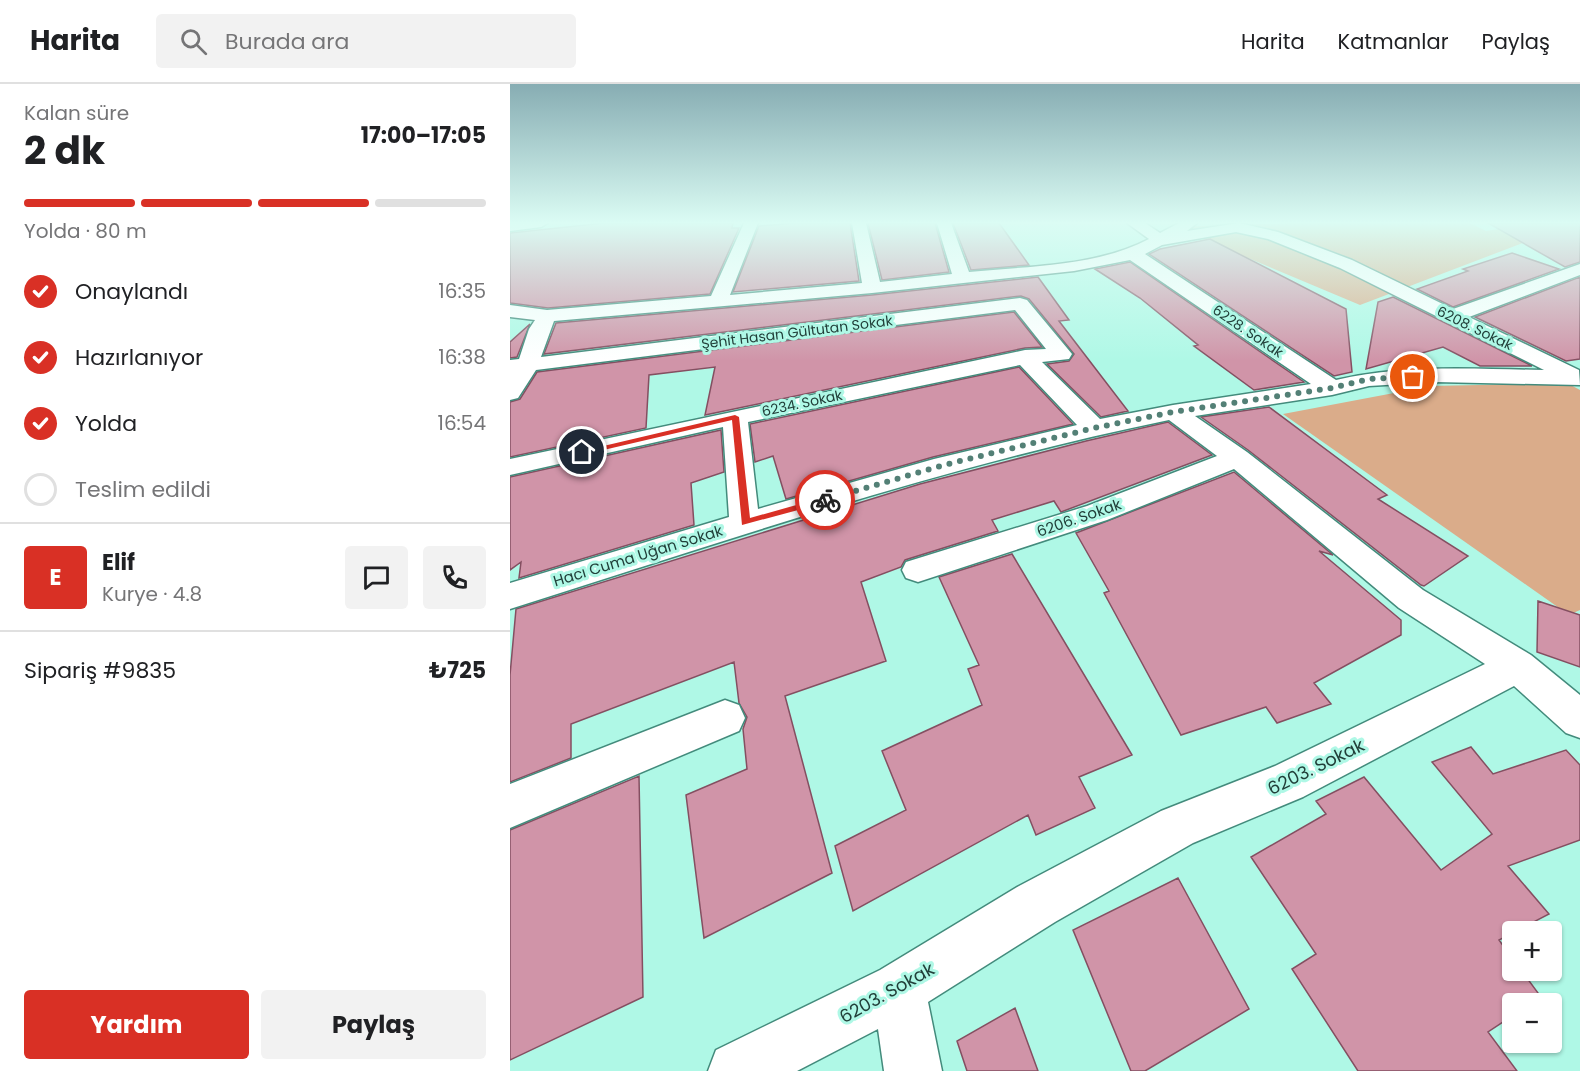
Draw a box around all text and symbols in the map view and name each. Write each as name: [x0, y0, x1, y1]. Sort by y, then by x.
search box: [156, 14, 576, 68]
text: Harita: [30, 21, 120, 60]
icon: search: [177, 25, 210, 58]
text: Burada ara: [225, 26, 349, 57]
text: Harita: [1241, 27, 1305, 56]
text: Katmanlar: [1338, 27, 1448, 56]
text: Paylaş: [1481, 27, 1550, 56]
text: Kalan süre: [24, 99, 129, 127]
text: 17:00–17:05: [361, 120, 486, 151]
text: 2 dk: [24, 123, 105, 178]
text: Yolda · 80 m: [24, 217, 146, 245]
icon: check: [24, 275, 57, 308]
text: Onaylandı: [75, 276, 188, 307]
text: 16:35: [438, 277, 486, 305]
street label: 6228. Sokak: [1209, 300, 1288, 363]
street label: 6208. Sokak: [1434, 301, 1517, 355]
street label: Şehit Hasan Gültutan Sokak: [700, 310, 894, 354]
icon: check: [24, 341, 57, 374]
text: Hazırlanıyor: [75, 342, 203, 373]
text: 16:38: [438, 343, 486, 371]
pin: [1387, 351, 1438, 402]
icon: bag: [1396, 360, 1429, 393]
street label: 6234. Sokak: [760, 385, 845, 421]
icon: check: [24, 407, 57, 440]
text: Yolda: [75, 408, 137, 439]
text: 16:54: [438, 409, 486, 437]
pin: [556, 426, 607, 477]
icon: home: [565, 435, 598, 468]
courier: [795, 470, 855, 530]
text: Teslim edildi: [75, 474, 211, 505]
icon: bike: [809, 484, 842, 517]
street label: 6206. Sokak: [1034, 493, 1124, 542]
street label: Hacı Cuma Uğan Sokak: [551, 520, 725, 591]
button: chat: [345, 546, 408, 609]
button: phone: [423, 546, 486, 609]
text: Elif: [102, 547, 135, 578]
text: E: [50, 562, 61, 593]
text: Kurye · 4.8: [102, 580, 202, 608]
text: Sipariş #9835: [24, 655, 176, 686]
text: ₺725: [429, 655, 486, 686]
street label: 6203. Sokak: [1263, 732, 1369, 801]
map controls: [1502, 921, 1562, 1053]
button: +: [1502, 921, 1562, 981]
street label: 6203. Sokak: [835, 956, 939, 1029]
button: Yardım: [24, 990, 249, 1059]
button: Paylaş: [261, 990, 486, 1059]
button: −: [1502, 993, 1562, 1053]

